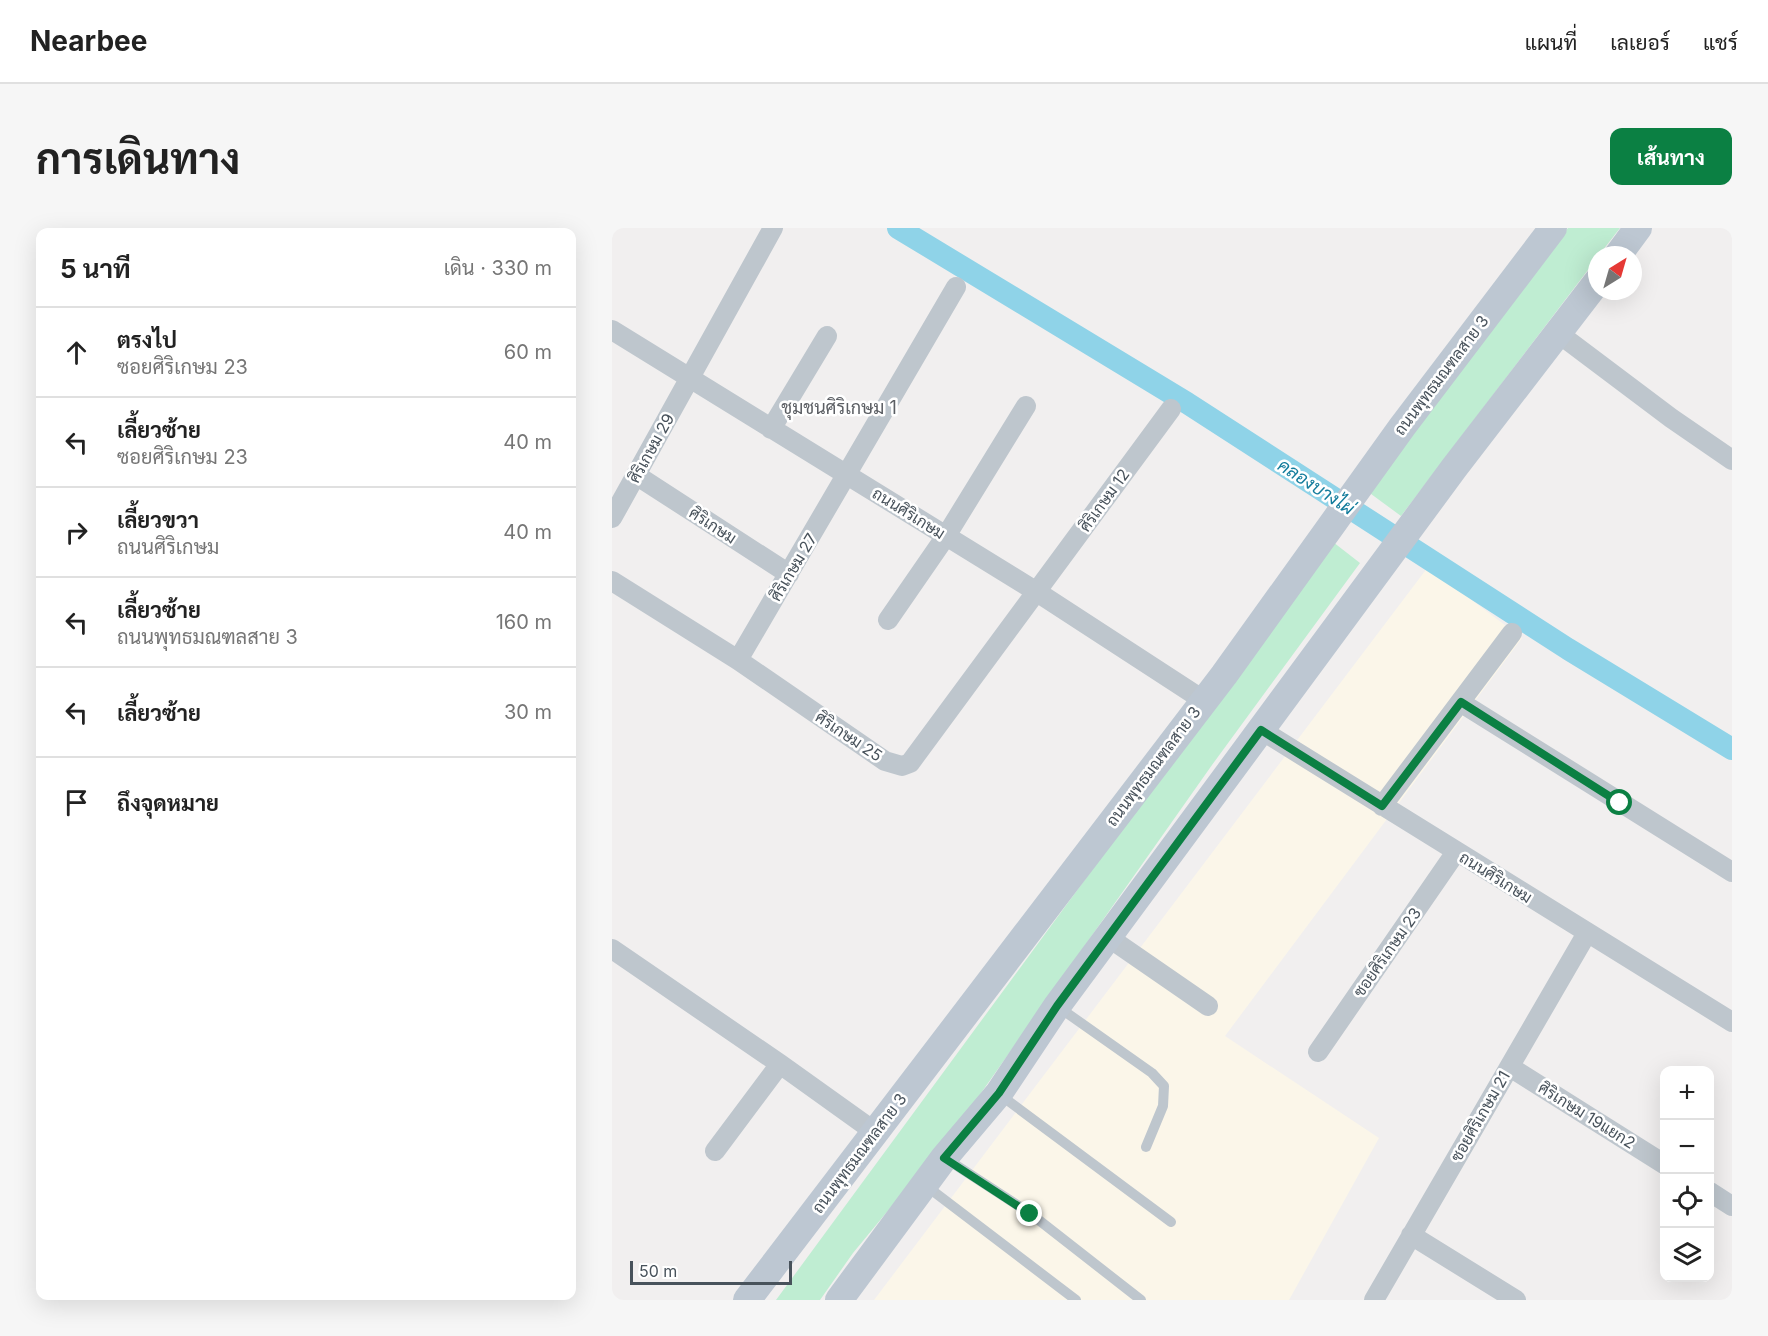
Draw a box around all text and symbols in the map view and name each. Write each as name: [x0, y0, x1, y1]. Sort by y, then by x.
text: Nearbee: [30, 24, 147, 58]
text: แผนที่: [1525, 30, 1577, 55]
text: เลเยอร์: [1610, 30, 1670, 55]
text: แชร์: [1703, 30, 1738, 55]
button: เส้นทาง: [1610, 128, 1732, 185]
text: การเดินทาง: [36, 133, 240, 184]
north arrow: [1588, 246, 1642, 300]
text: 5 นาที: [60, 253, 131, 284]
text: เดิน · 330 m: [444, 256, 552, 280]
street label: ถนนพุทธมณฑลสาย 3: [1389, 311, 1494, 440]
text: ตรงไป: [117, 327, 177, 353]
icon: ahead: [60, 336, 93, 369]
text: 60 m: [504, 340, 552, 364]
text: ซอยศิริเกษม 23: [117, 355, 248, 379]
district label: ชุมชนศิริเกษม 1: [781, 397, 897, 420]
street label: ศิริเกษม 29: [624, 410, 678, 486]
text: เลี้ยวซ้าย: [117, 417, 201, 443]
icon: left: [60, 426, 93, 459]
text: 40 m: [503, 430, 552, 454]
text: ซอยศิริเกษม 23: [117, 445, 248, 469]
water label: คลองบางไผ่: [1274, 452, 1360, 520]
street label: ศิริเกษม 12: [1074, 465, 1134, 535]
street label: ถนนศิริเกษม: [869, 483, 949, 543]
street label: ศิริเกษม: [686, 502, 740, 548]
text: เลี้ยวขวา: [117, 507, 199, 533]
icon: right: [60, 516, 93, 549]
text: 40 m: [503, 520, 552, 544]
street label: ศิริเกษม 27: [765, 529, 821, 605]
text: ถนนศิริเกษม: [117, 535, 219, 559]
text: เลี้ยวซ้าย: [117, 597, 201, 623]
icon: left: [60, 606, 93, 639]
text: 160 m: [496, 610, 552, 634]
text: ถนนพุทธมณฑลสาย 3: [117, 625, 298, 649]
icon: left: [60, 696, 93, 729]
text: เลี้ยวซ้าย: [117, 700, 201, 726]
text: 30 m: [504, 700, 552, 724]
street label: ถนนพุทธมณฑลสาย 3: [1101, 702, 1206, 831]
street label: ศิริเกษม 25: [812, 706, 886, 766]
icon: arrive: [60, 786, 93, 819]
route start: [1606, 789, 1632, 815]
text: ถึงจุดหมาย: [117, 790, 219, 816]
street label: ถนนศิริเกษม: [1456, 847, 1536, 907]
street label: ซอยศิริเกษม 23: [1349, 903, 1425, 1001]
map controls: [1660, 1066, 1714, 1282]
button: +: [1660, 1066, 1714, 1120]
street label: ซอยศิริเกษม 21: [1446, 1067, 1514, 1165]
street label: ศิริเกษม 19แยก2: [1535, 1077, 1639, 1153]
street label: ถนนพุทธมณฑลสาย 3: [807, 1089, 912, 1218]
button: −: [1660, 1120, 1714, 1174]
button: locate: [1660, 1174, 1714, 1228]
route end: [1016, 1200, 1042, 1226]
button: layers: [1660, 1228, 1714, 1282]
scale bar: [630, 1258, 792, 1286]
text: 50 m: [639, 1261, 677, 1281]

